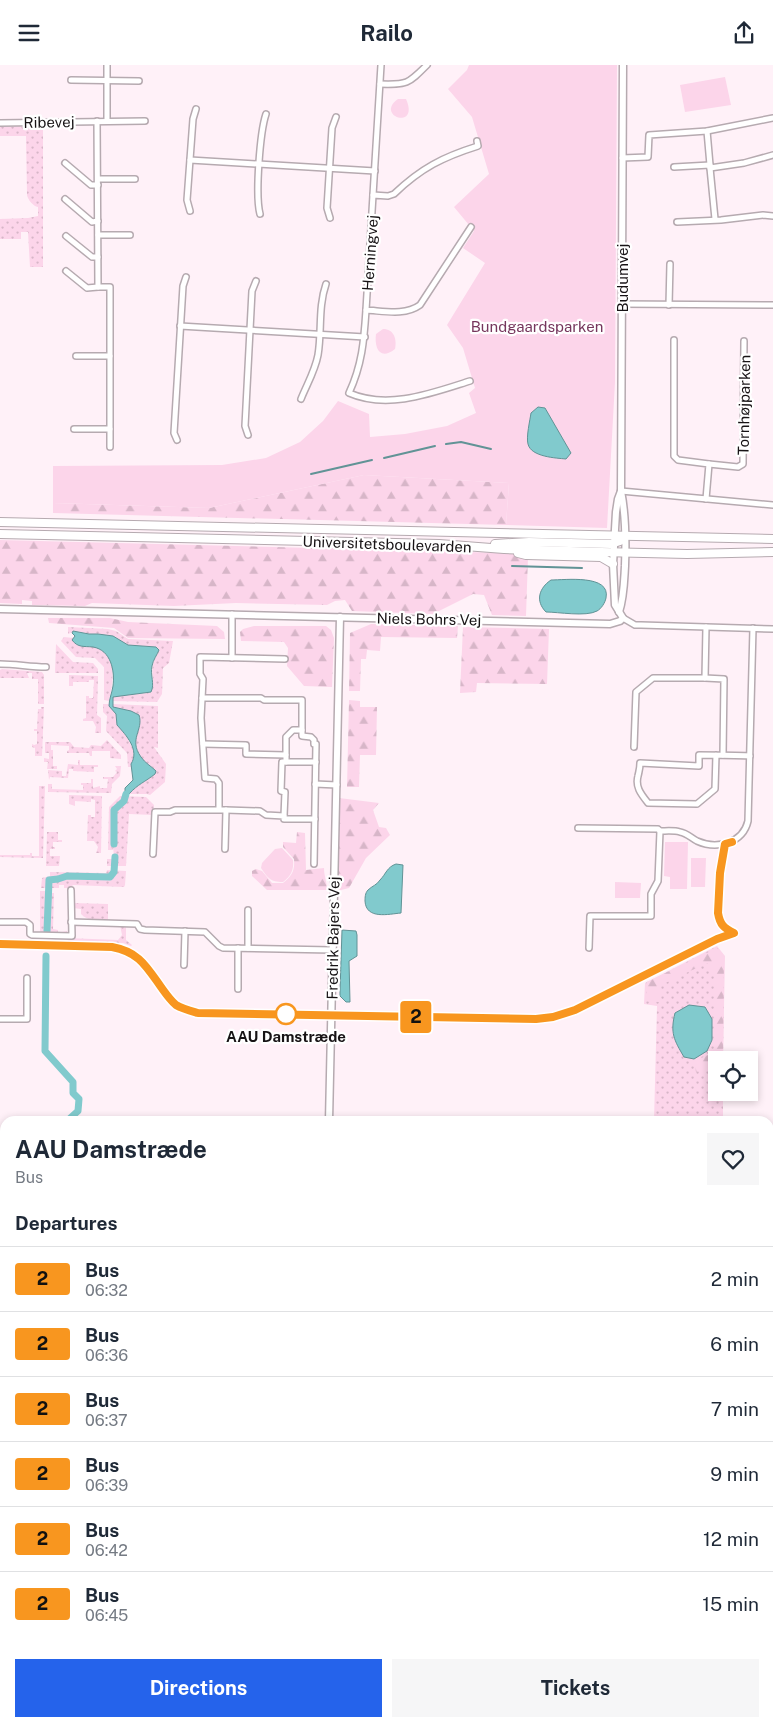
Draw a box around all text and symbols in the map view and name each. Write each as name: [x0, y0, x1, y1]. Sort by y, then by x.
icon: menu: [15, 19, 43, 47]
icon: share: [730, 19, 758, 47]
text: Railo: [360, 20, 413, 46]
street label: Ribevej: [23, 113, 75, 131]
street label: Herningvej: [359, 214, 381, 292]
street label: Budumvej: [614, 243, 631, 313]
park label: Bundgaardsparken: [471, 318, 603, 335]
street label: Tornhøjparken: [735, 355, 753, 455]
street label: Universitetsboulevarden: [302, 533, 472, 555]
street label: Niels Bohrs Vej: [376, 610, 482, 628]
street label: Fredrik Bajers Vej: [323, 876, 343, 1000]
line badge: 2: [400, 1001, 432, 1033]
marker: AAU Damstræde: [275, 1003, 297, 1025]
text: 2: [410, 1006, 422, 1027]
place label: AAU Damstræde: [226, 1028, 346, 1045]
map controls: [708, 1051, 758, 1101]
button: locate: [708, 1051, 758, 1101]
button: heart: [707, 1133, 759, 1185]
text: AAU Damstræde: [15, 1135, 207, 1163]
text: Bus: [15, 1168, 43, 1187]
text: Departures: [15, 1212, 118, 1234]
text: Bus: [85, 1259, 119, 1281]
text: 2: [37, 1268, 48, 1289]
text: 2 min: [711, 1268, 759, 1290]
text: 06:32: [85, 1281, 128, 1300]
text: Bus: [85, 1324, 119, 1346]
text: 2: [37, 1333, 48, 1354]
text: 6 min: [710, 1333, 759, 1355]
text: 06:36: [85, 1346, 128, 1365]
text: Bus: [85, 1389, 119, 1411]
text: 2: [37, 1398, 48, 1419]
text: 7 min: [711, 1398, 759, 1420]
text: 06:37: [85, 1411, 128, 1430]
text: Bus: [85, 1454, 119, 1476]
text: 2: [37, 1463, 48, 1484]
text: 9 min: [710, 1463, 759, 1485]
text: 06:39: [85, 1476, 128, 1495]
text: Bus: [85, 1519, 119, 1541]
text: 2: [37, 1528, 48, 1549]
text: 12 min: [703, 1528, 759, 1550]
text: 06:42: [85, 1541, 128, 1560]
text: Bus: [85, 1584, 119, 1606]
text: 2: [37, 1593, 48, 1614]
text: 15 min: [702, 1593, 759, 1615]
text: 06:45: [85, 1606, 128, 1625]
button: Directions: [15, 1659, 382, 1717]
button: Tickets: [392, 1659, 759, 1717]

